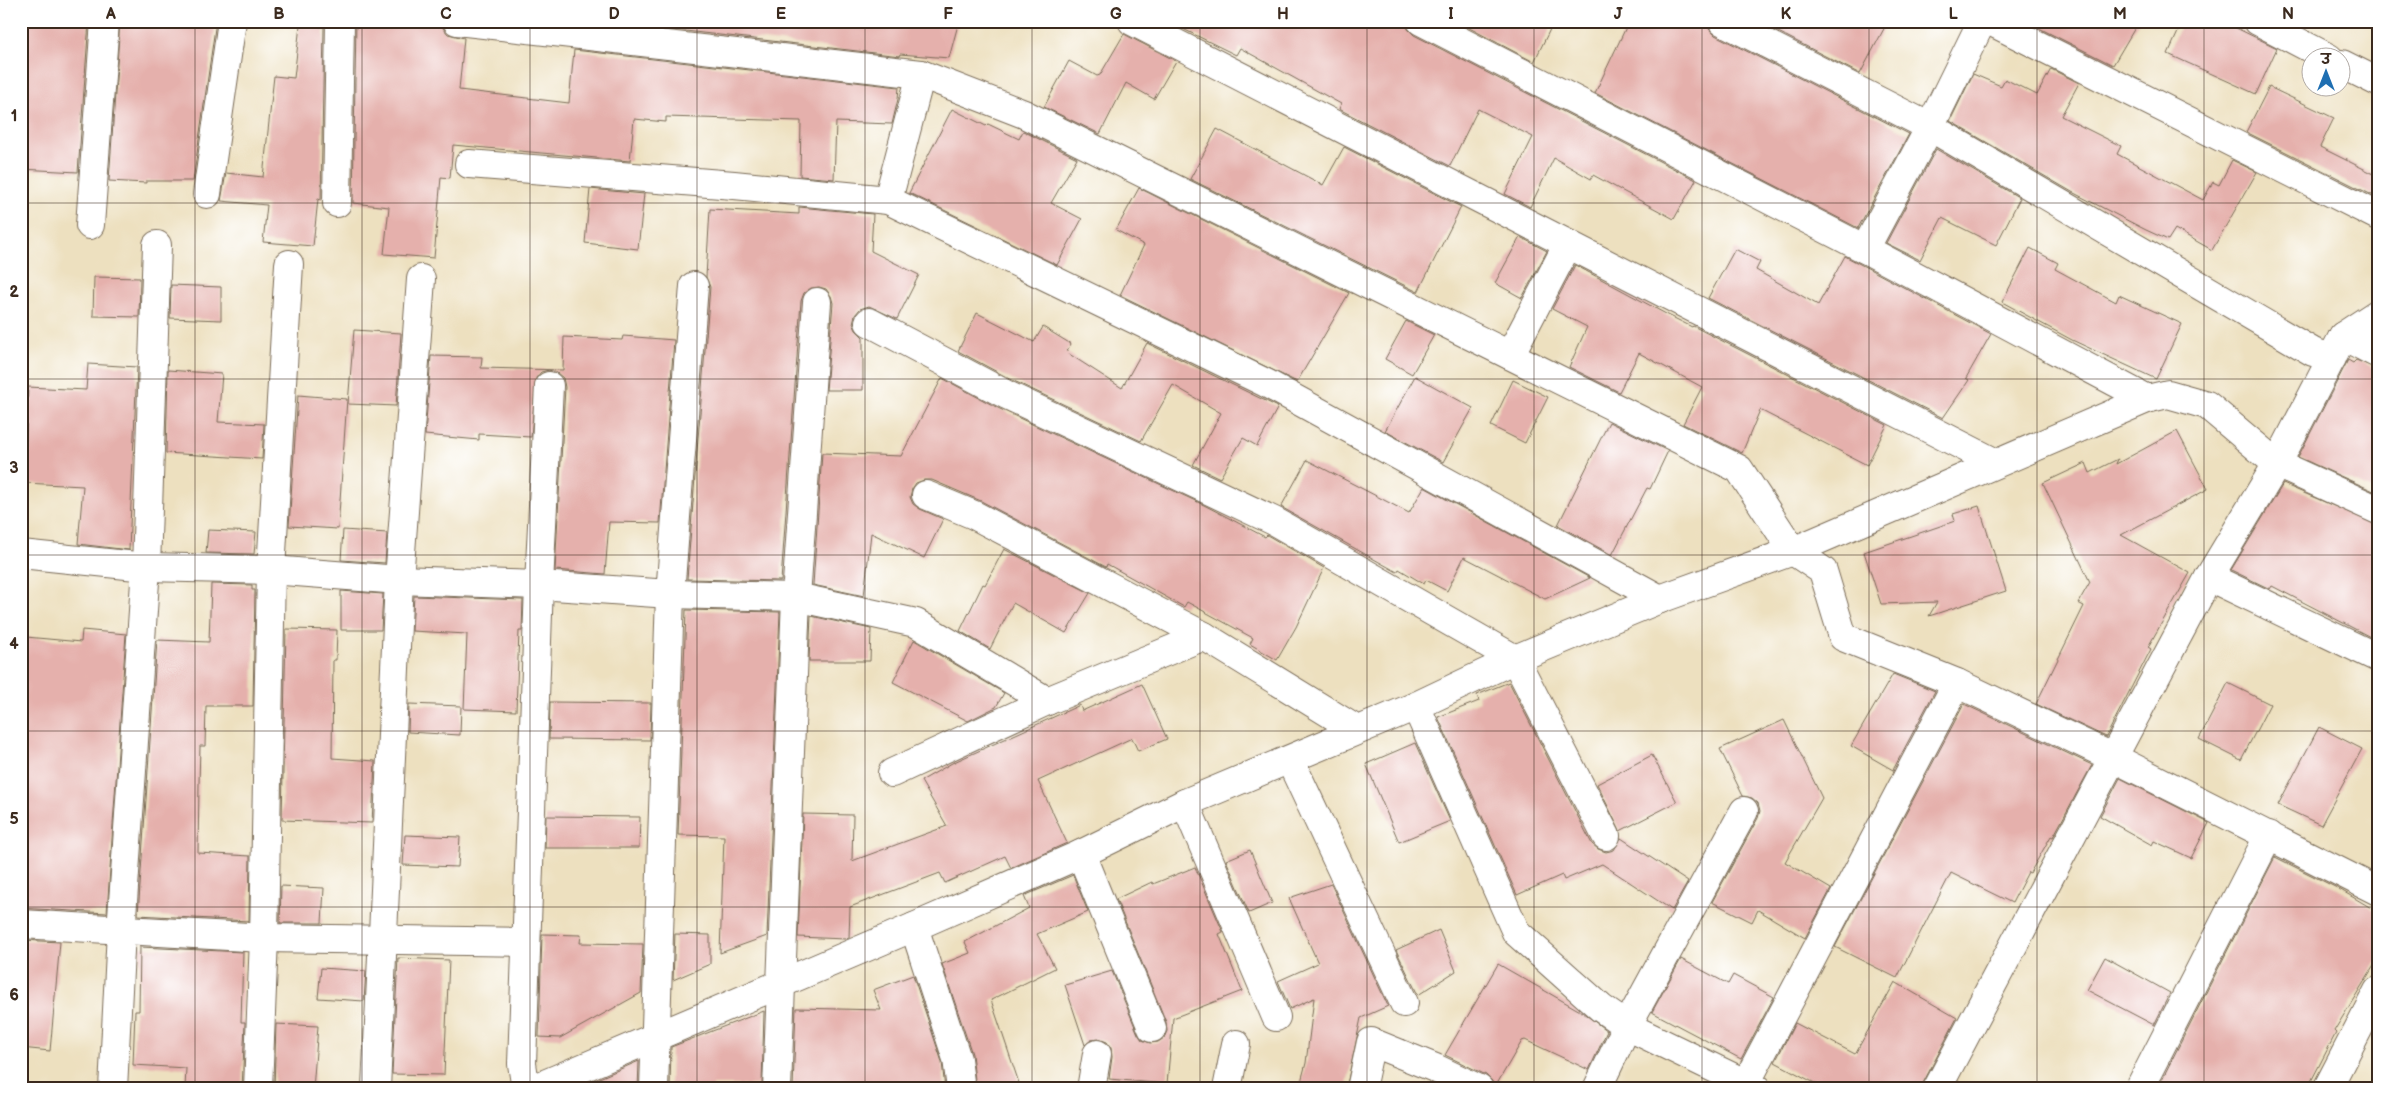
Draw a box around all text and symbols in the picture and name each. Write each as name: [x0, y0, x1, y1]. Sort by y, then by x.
text: A: [105, 5, 116, 24]
text: B: [273, 5, 285, 24]
text: C: [440, 5, 452, 24]
text: D: [608, 5, 620, 24]
text: E: [776, 5, 786, 24]
text: F: [943, 5, 953, 24]
text: G: [1110, 5, 1122, 24]
text: H: [1277, 5, 1289, 24]
text: I: [1448, 5, 1454, 24]
text: J: [1614, 5, 1623, 24]
text: K: [1781, 5, 1792, 24]
text: L: [1948, 5, 1958, 24]
text: M: [2113, 5, 2127, 24]
text: N: [2282, 5, 2294, 24]
north arrow: [2302, 48, 2352, 98]
text: उ: [2319, 51, 2332, 68]
text: 1: [11, 107, 17, 126]
text: 2: [9, 283, 19, 302]
text: 3: [9, 459, 19, 478]
text: 4: [9, 635, 19, 654]
text: 5: [9, 810, 19, 829]
text: 6: [9, 986, 19, 1005]

